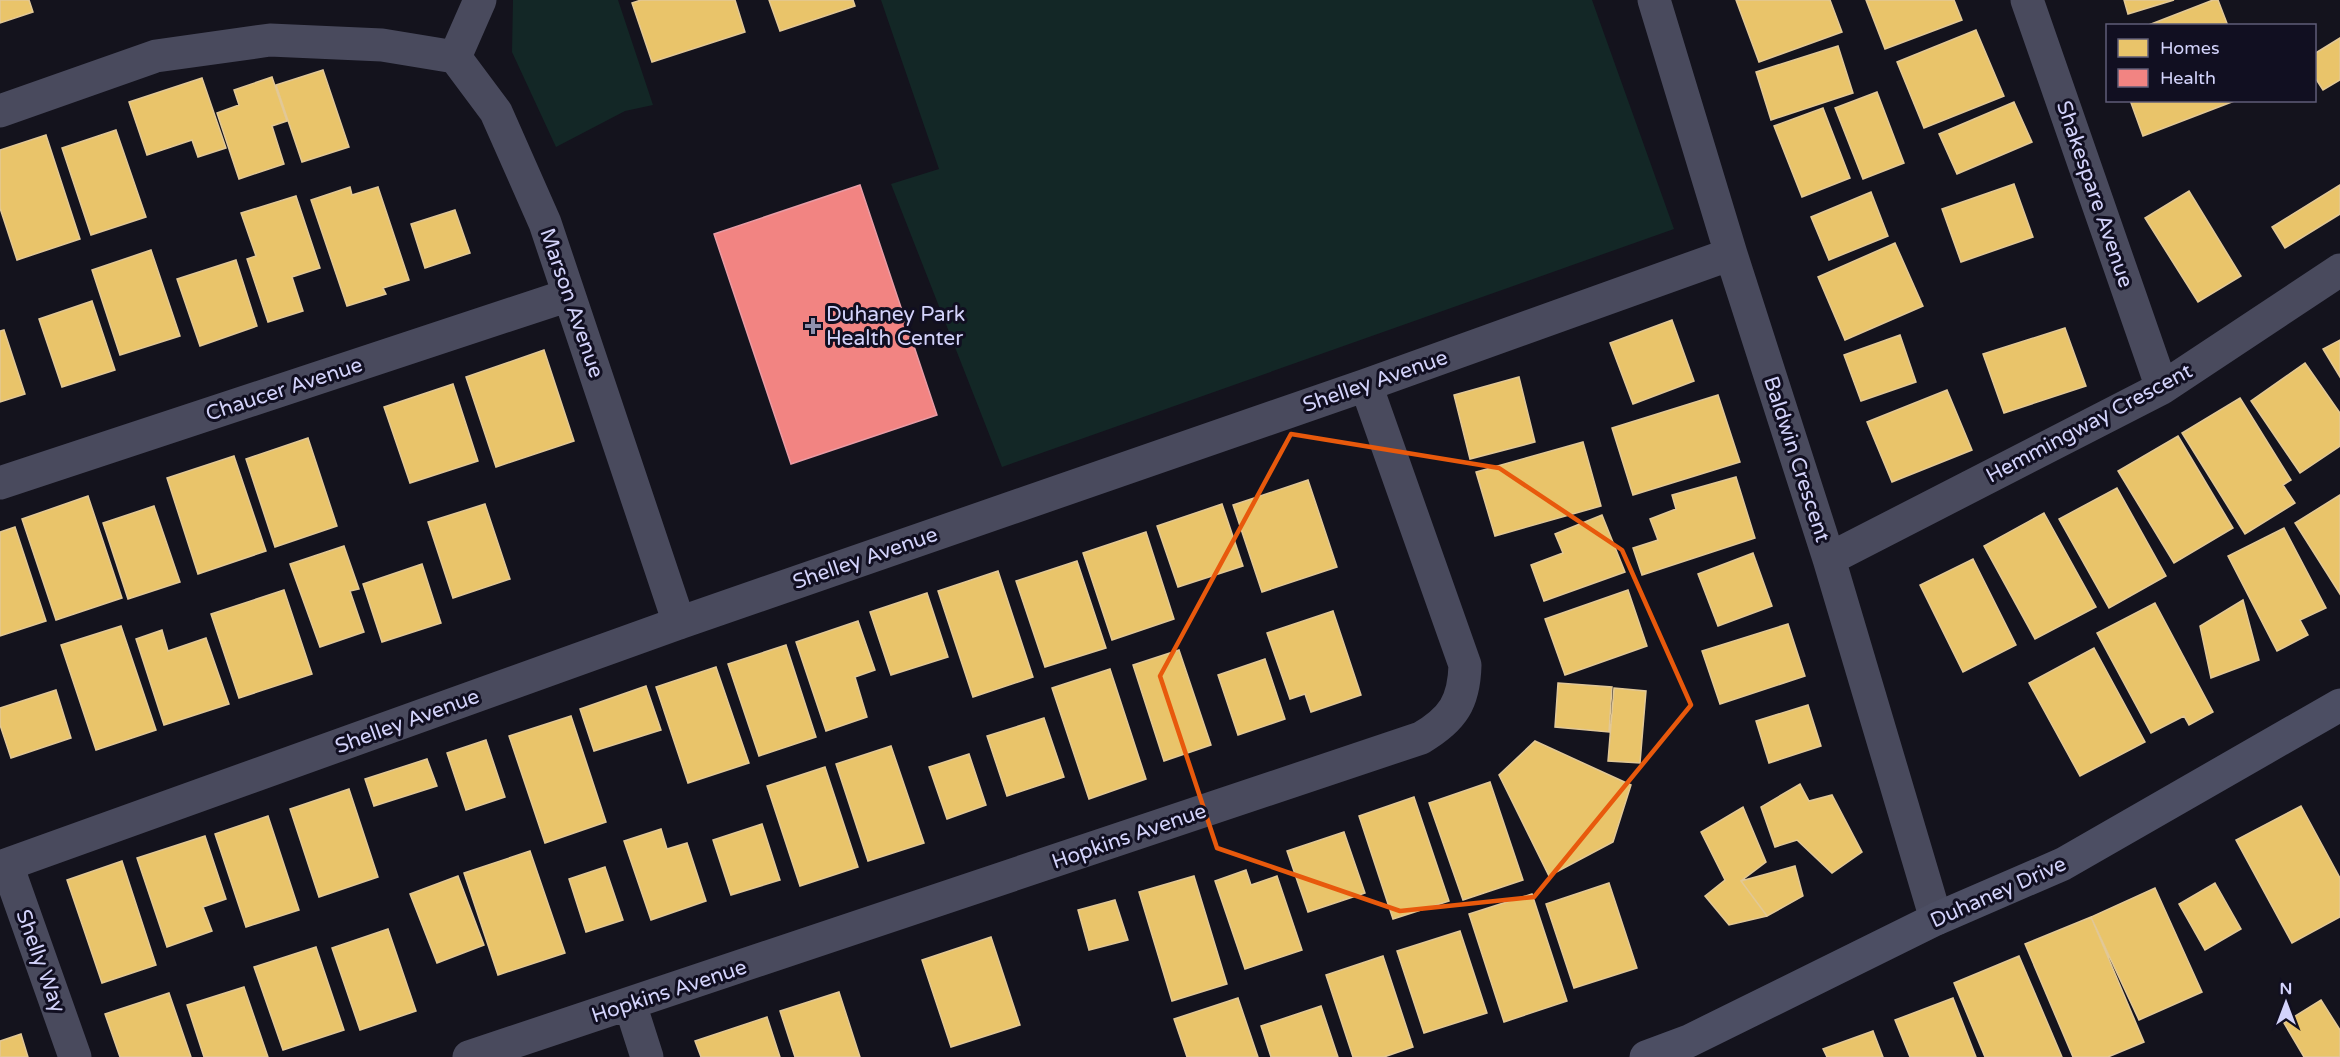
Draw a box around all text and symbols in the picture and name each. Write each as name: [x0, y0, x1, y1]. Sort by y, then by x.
legend: [2106, 24, 2316, 102]
text: Homes: [2160, 37, 2220, 59]
text: Health: [2160, 67, 2216, 89]
street label: Shakespare Avenue: [2051, 97, 2138, 291]
street label: Marson Avenue: [534, 225, 609, 381]
place label: Duhaney Park Health Center: [826, 302, 965, 351]
marker: Duhaney Park Health Center: [804, 317, 822, 335]
street label: Shelley Avenue: [1299, 345, 1451, 418]
street label: Chaucer Avenue: [203, 352, 366, 427]
street label: Hemmingway Crescent: [1982, 358, 2197, 488]
street label: Baldwin Crescent: [1758, 373, 1835, 545]
street label: Shelley Avenue: [789, 522, 941, 595]
street label: Shelley Avenue: [332, 684, 483, 759]
street label: Hopkins Avenue: [1049, 798, 1210, 875]
street label: Duhaney Drive: [1926, 851, 2070, 934]
street label: Shelly Way: [10, 906, 71, 1016]
street label: Hopkins Avenue: [588, 955, 750, 1028]
north arrow: [2256, 973, 2316, 1033]
text: N: [2280, 979, 2292, 999]

